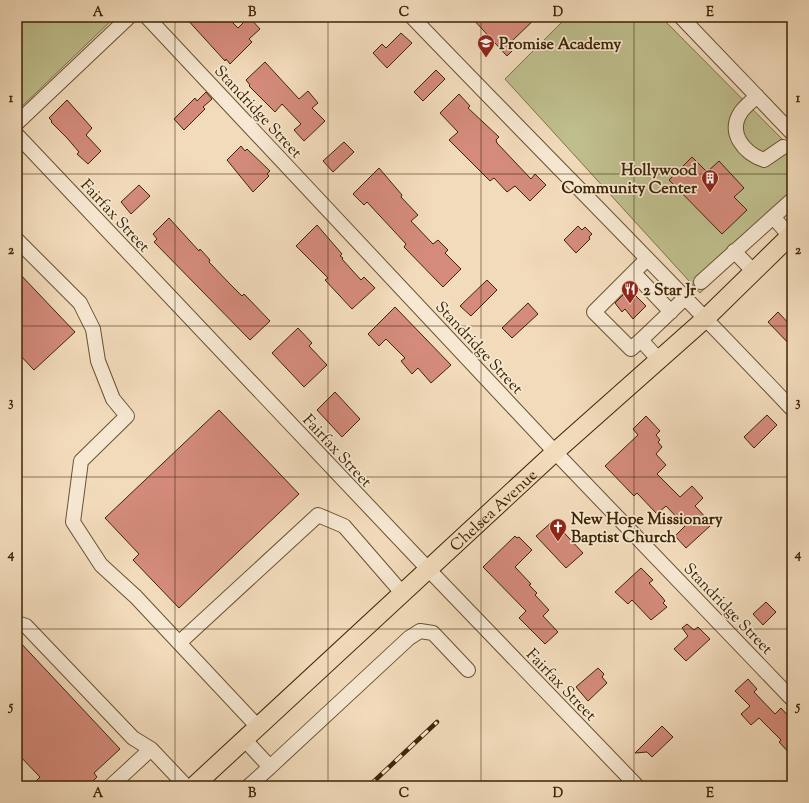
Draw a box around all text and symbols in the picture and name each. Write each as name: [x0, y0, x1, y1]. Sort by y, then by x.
text: A: [93, 4, 104, 22]
text: B: [248, 4, 257, 22]
text: C: [399, 4, 409, 22]
text: D: [553, 4, 563, 22]
text: E: [706, 4, 714, 22]
school or university icon: Promise Academy: [476, 33, 496, 58]
place label: Promise Academy: [499, 34, 621, 57]
street label: Standridge Street: [208, 61, 307, 165]
text: 1: [9, 90, 14, 108]
text: 1: [796, 90, 801, 108]
place label: Hollywood Community Center: [561, 160, 698, 201]
building icon: Hollywood Community Center: [700, 168, 720, 193]
street label: Fairfax Street: [74, 175, 155, 259]
text: 2: [8, 242, 15, 260]
text: 2: [795, 242, 802, 260]
restaurant icon: 2 Star Jr: [620, 279, 640, 304]
place label: 2 Star Jr: [643, 280, 697, 303]
street label: Standridge Street: [429, 297, 528, 401]
text: 3: [8, 394, 14, 412]
text: 3: [795, 394, 801, 412]
street label: Fairfax Street: [296, 410, 377, 494]
street label: Chelsea Avenue: [445, 465, 543, 558]
place label: New Hope Missionary Baptist Church: [571, 509, 723, 550]
church icon: New Hope Missionary Baptist Church: [548, 517, 568, 542]
text: 4: [7, 546, 15, 564]
text: 4: [794, 546, 802, 564]
street label: Standridge Street: [677, 559, 777, 661]
street label: Fairfax Street: [520, 644, 601, 727]
text: 5: [8, 698, 14, 716]
text: 5: [795, 698, 801, 716]
text: A: [93, 785, 104, 803]
text: B: [248, 785, 257, 803]
text: C: [399, 785, 409, 803]
text: D: [553, 785, 563, 803]
text: E: [706, 785, 714, 803]

